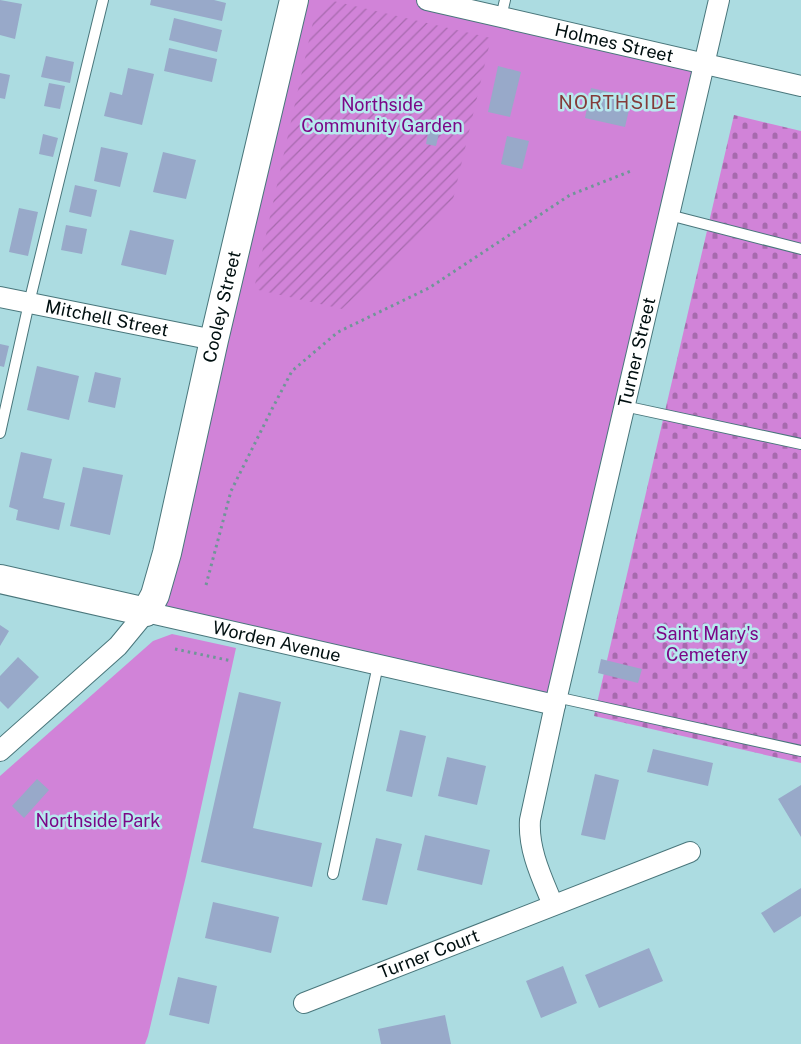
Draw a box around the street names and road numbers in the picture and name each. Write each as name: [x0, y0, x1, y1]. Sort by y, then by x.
street label: Holmes Street: [553, 19, 676, 66]
street label: Cooley Street: [198, 248, 245, 365]
street label: Mitchell Street: [44, 295, 170, 341]
street label: Turner Street: [614, 295, 660, 409]
street label: Worden Avenue: [211, 616, 343, 666]
street label: Turner Court: [375, 925, 482, 983]

